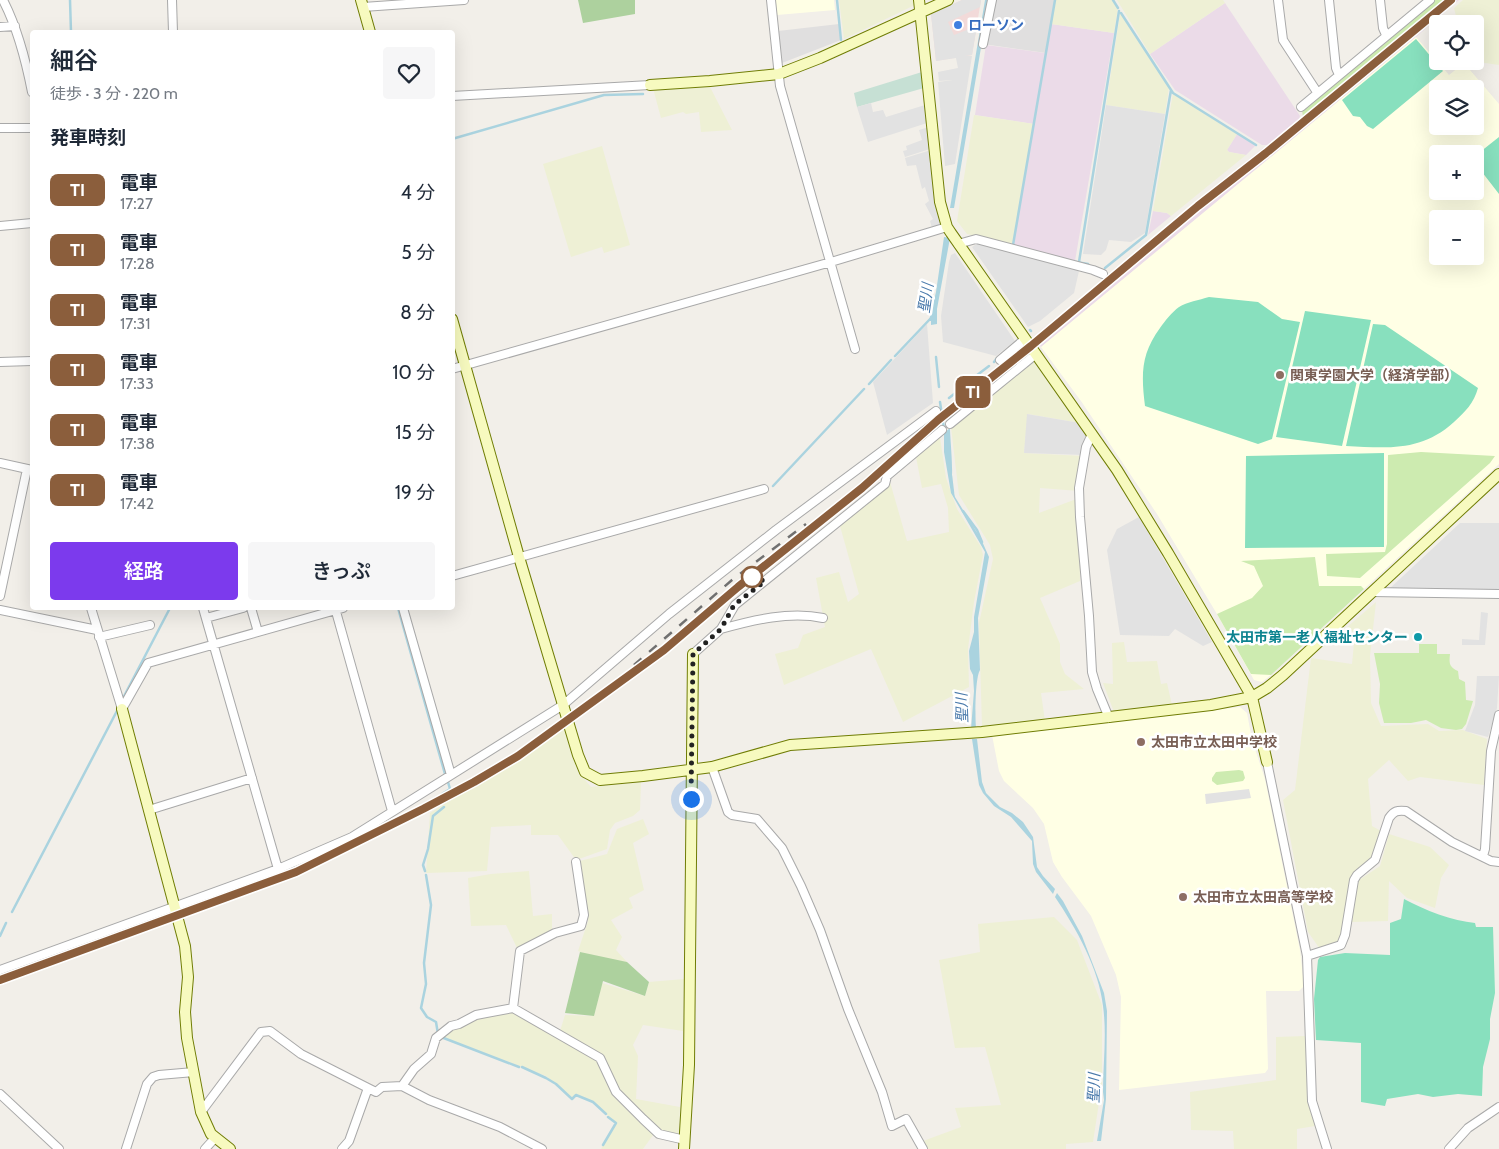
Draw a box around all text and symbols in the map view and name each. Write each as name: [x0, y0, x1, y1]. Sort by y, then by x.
map controls: [1429, 15, 1484, 265]
button: locate: [1429, 15, 1484, 70]
place label: ローソン: [968, 16, 1024, 34]
marker: ローソン: [952, 19, 964, 31]
text: 細谷: [50, 46, 98, 75]
button: heart: [383, 47, 435, 99]
button: layers: [1429, 80, 1484, 135]
text: 徒歩 · 3 分 · 220 m: [50, 84, 178, 103]
text: 発車時刻: [50, 126, 126, 149]
button: +: [1429, 145, 1484, 200]
text: 電車: [120, 171, 158, 194]
text: TI: [70, 179, 85, 201]
text: 4 分: [401, 181, 435, 204]
text: 17:27: [120, 194, 153, 213]
button: −: [1429, 210, 1484, 265]
text: 電車: [120, 231, 158, 254]
text: TI: [70, 239, 85, 261]
text: 5 分: [401, 241, 435, 264]
text: 17:28: [120, 254, 155, 273]
water label: 聖川: [915, 280, 937, 314]
text: 電車: [120, 291, 158, 314]
text: TI: [70, 299, 85, 321]
text: 8 分: [400, 301, 435, 324]
text: 17:31: [120, 314, 150, 333]
text: 電車: [120, 351, 158, 374]
text: TI: [70, 359, 85, 381]
text: 10 分: [392, 361, 435, 384]
place label: 関東学園大学（経済学部）: [1290, 366, 1458, 384]
marker: 関東学園大学（経済学部）: [1274, 369, 1286, 381]
text: 17:33: [120, 374, 154, 393]
line badge: TI: [950, 376, 996, 408]
text: TI: [965, 381, 981, 403]
text: 電車: [120, 411, 158, 434]
text: TI: [70, 419, 85, 441]
text: 15 分: [395, 421, 435, 444]
text: 17:38: [120, 434, 155, 453]
text: 電車: [120, 471, 158, 494]
text: TI: [70, 479, 85, 501]
text: 19 分: [395, 481, 435, 504]
text: 17:42: [120, 494, 154, 513]
button: 経路: [50, 542, 238, 600]
button: きっぷ: [248, 542, 435, 600]
unlabelled marker: [741, 566, 763, 588]
place label: 太田市第一老人福祉センター: [1226, 628, 1408, 646]
marker: 太田市第一老人福祉センター: [1412, 631, 1424, 643]
water label: 聖川: [952, 691, 972, 723]
place label: 太田市立太田中学校: [1151, 733, 1277, 751]
marker: 太田市立太田中学校: [1135, 736, 1147, 748]
your location: [679, 787, 704, 812]
place label: 太田市立太田高等学校: [1193, 888, 1333, 906]
marker: 太田市立太田高等学校: [1177, 891, 1189, 903]
water label: 聖川: [1084, 1071, 1104, 1103]

